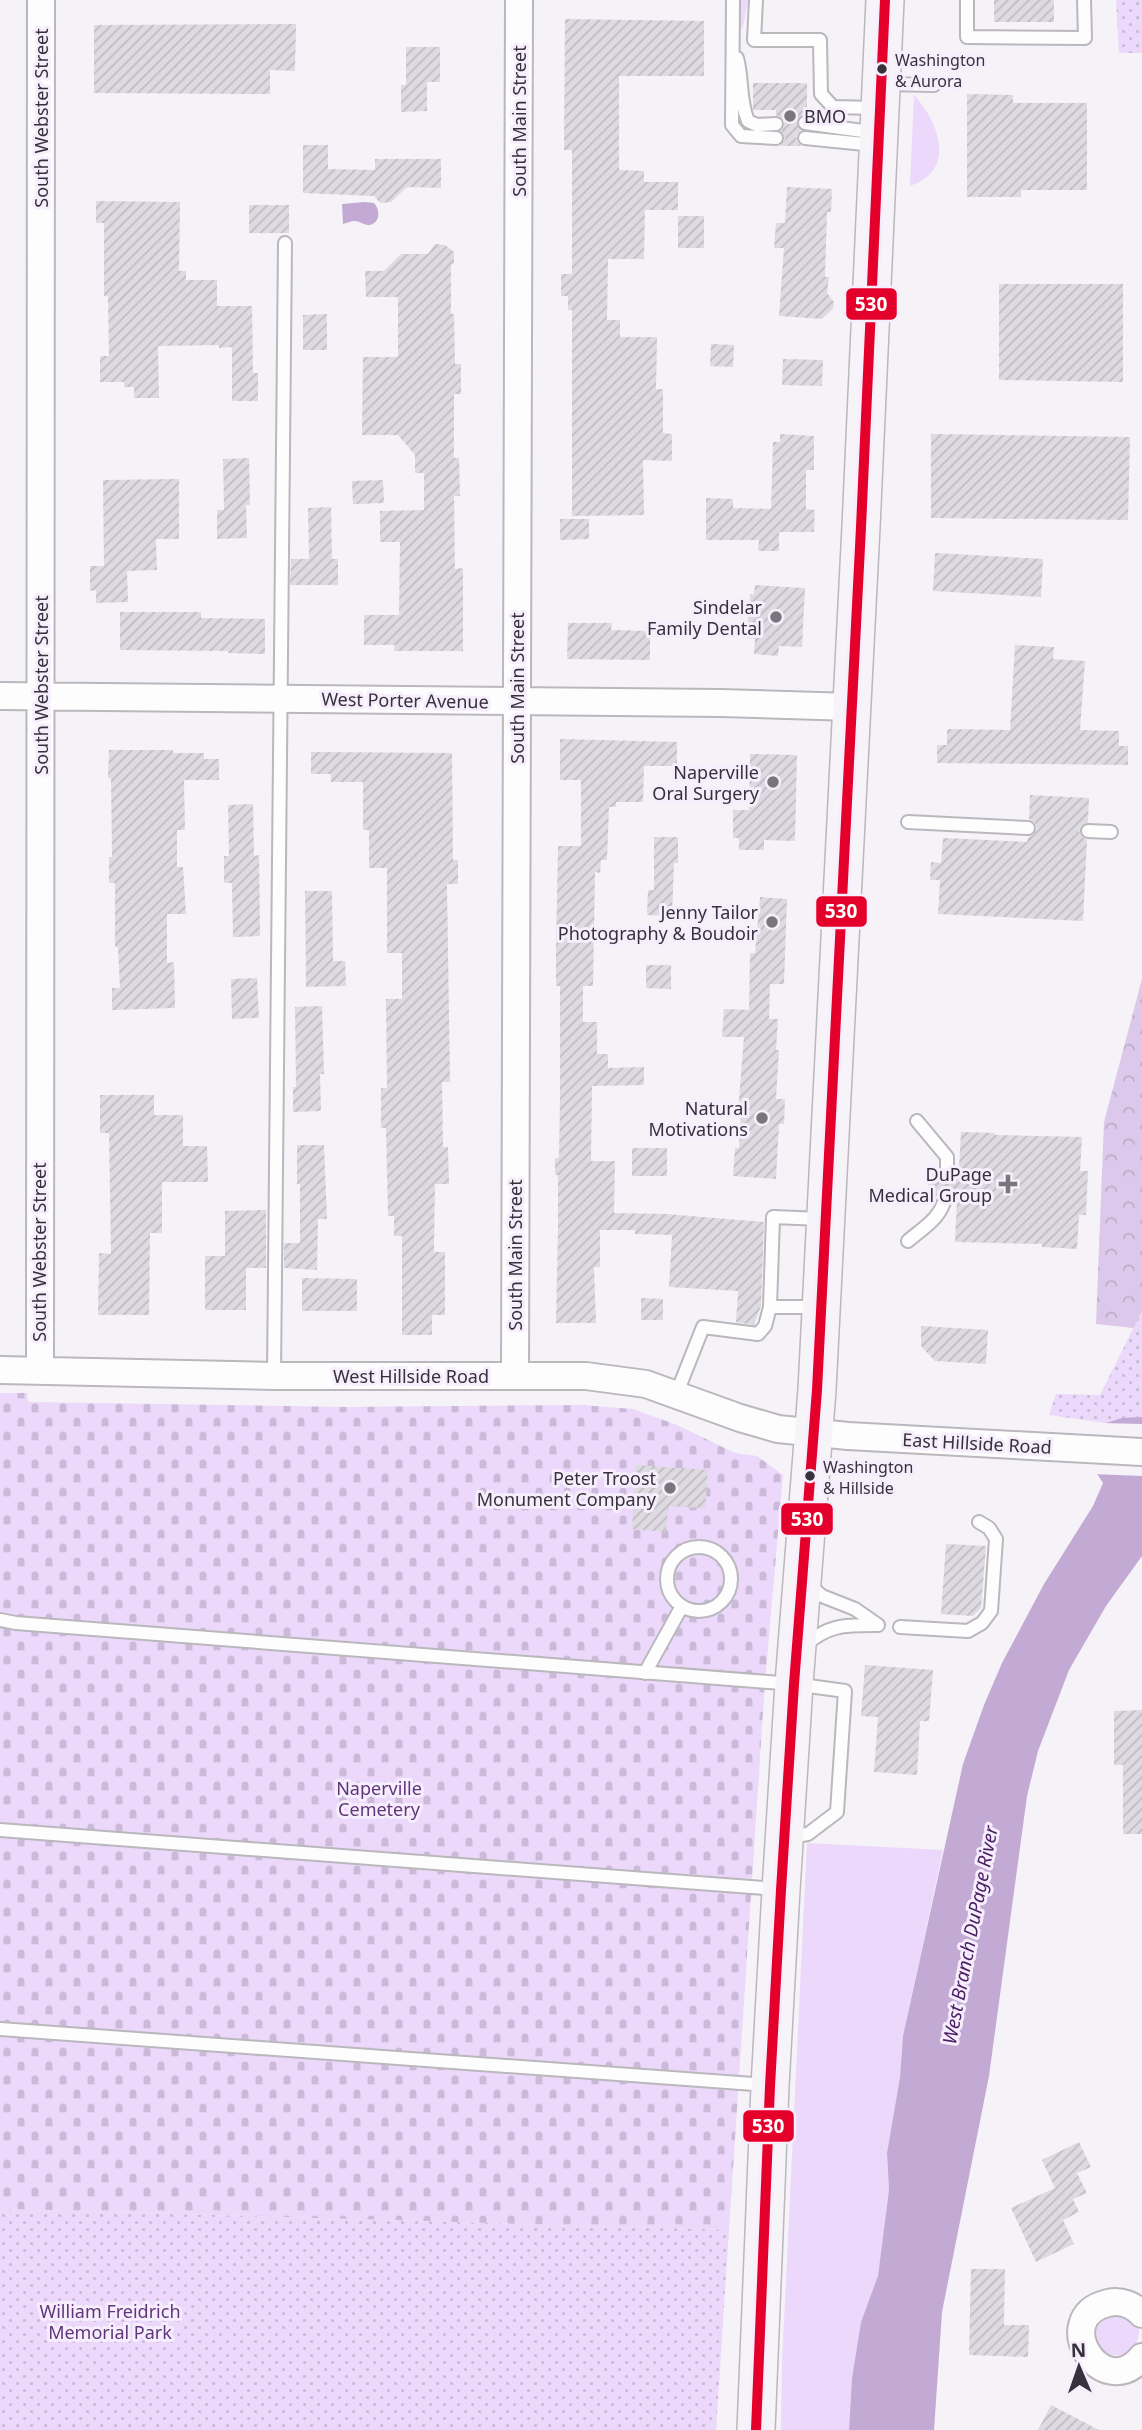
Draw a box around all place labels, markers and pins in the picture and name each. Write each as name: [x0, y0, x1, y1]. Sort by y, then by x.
place label: Washington & Aurora: [895, 49, 985, 92]
marker: Washington & Aurora: [875, 62, 889, 76]
place label: BMO: [804, 104, 846, 128]
marker: BMO: [782, 108, 798, 124]
place label: Sindelar Family Dental: [647, 595, 763, 640]
marker: Sindelar Family Dental: [768, 609, 784, 625]
place label: Naperville Oral Surgery: [652, 760, 760, 805]
marker: Naperville Oral Surgery: [765, 774, 781, 790]
place label: Jenny Tailor Photography & Boudoir: [558, 900, 759, 945]
marker: Jenny Tailor Photography & Boudoir: [764, 914, 780, 930]
place label: Natural Motivations: [649, 1096, 748, 1141]
marker: Natural Motivations: [754, 1110, 770, 1126]
place label: DuPage Medical Group: [868, 1162, 992, 1207]
marker: DuPage Medical Group: [998, 1174, 1018, 1194]
place label: Washington & Hillside: [823, 1456, 913, 1499]
place label: Peter Troost Monument Company: [477, 1466, 657, 1511]
marker: Washington & Hillside: [803, 1469, 817, 1483]
marker: Peter Troost Monument Company: [662, 1480, 678, 1496]

